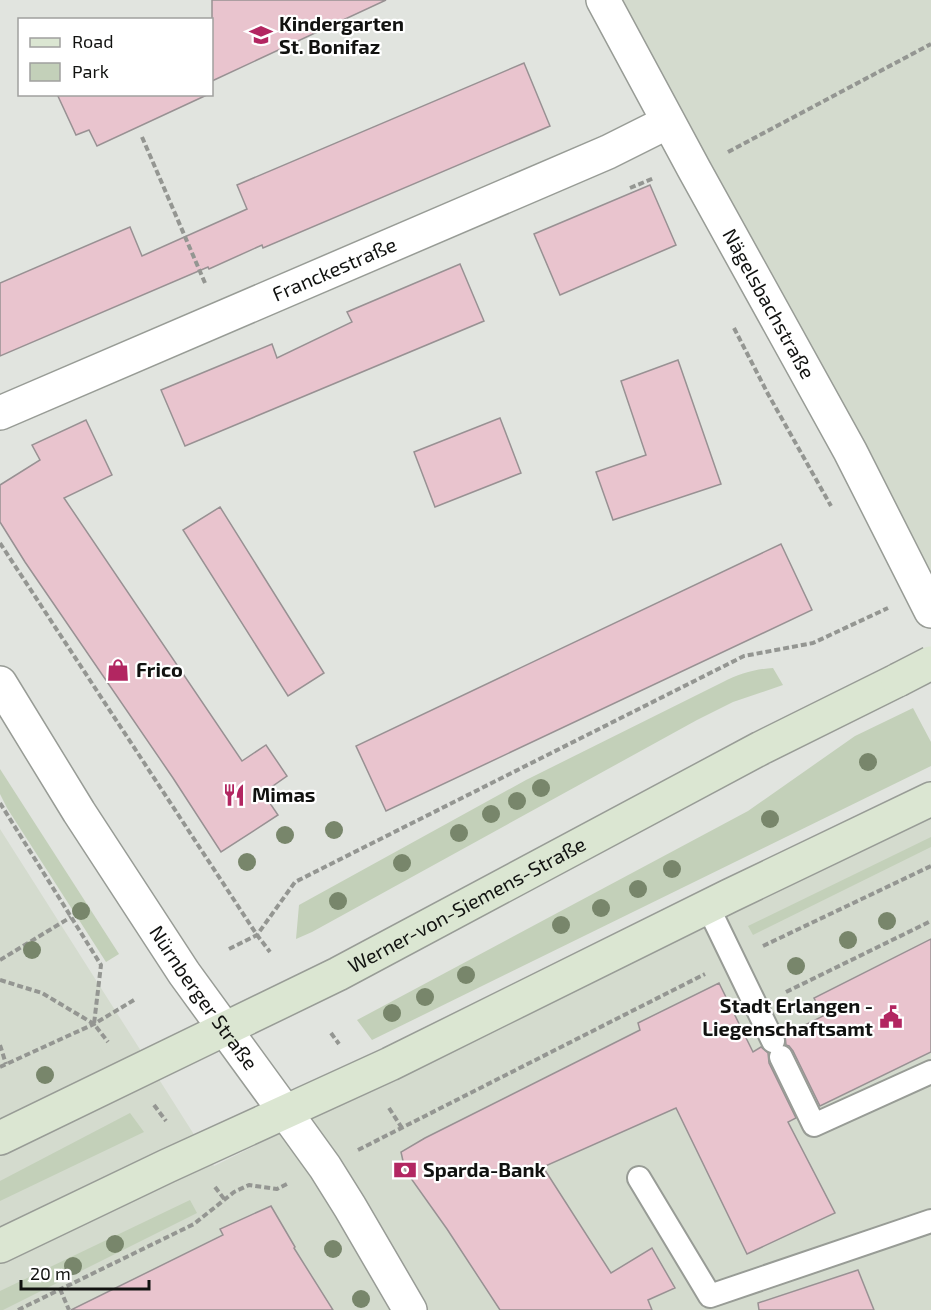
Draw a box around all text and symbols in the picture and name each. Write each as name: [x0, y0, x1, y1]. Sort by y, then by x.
place label: Kindergarten St. Bonifaz: [279, 11, 404, 58]
legend: [18, 18, 213, 96]
school or university icon: Kindergarten St. Bonifaz: [248, 22, 274, 48]
text: Road: [72, 30, 113, 52]
text: Park: [72, 60, 109, 82]
street label: Nägelsbachstraße: [718, 224, 821, 383]
street label: Franckestraße: [268, 231, 400, 306]
shop icon: Frico: [105, 657, 131, 683]
place label: Frico: [136, 657, 183, 681]
restaurant icon: Mimas: [221, 782, 247, 808]
place label: Mimas: [252, 782, 315, 806]
street label: Werner-von-Siemens-Straße: [344, 831, 589, 977]
street label: Nürnberger Straße: [145, 921, 263, 1074]
place label: Stadt Erlangen - Liegenschaftsamt: [702, 993, 873, 1040]
public building icon: Stadt Erlangen - Liegenschaftsamt: [878, 1004, 904, 1030]
bank icon: Sparda-Bank: [392, 1157, 418, 1183]
place label: Sparda-Bank: [423, 1157, 546, 1181]
scale bar: [21, 1253, 148, 1291]
text: 20 m: [30, 1262, 71, 1284]

